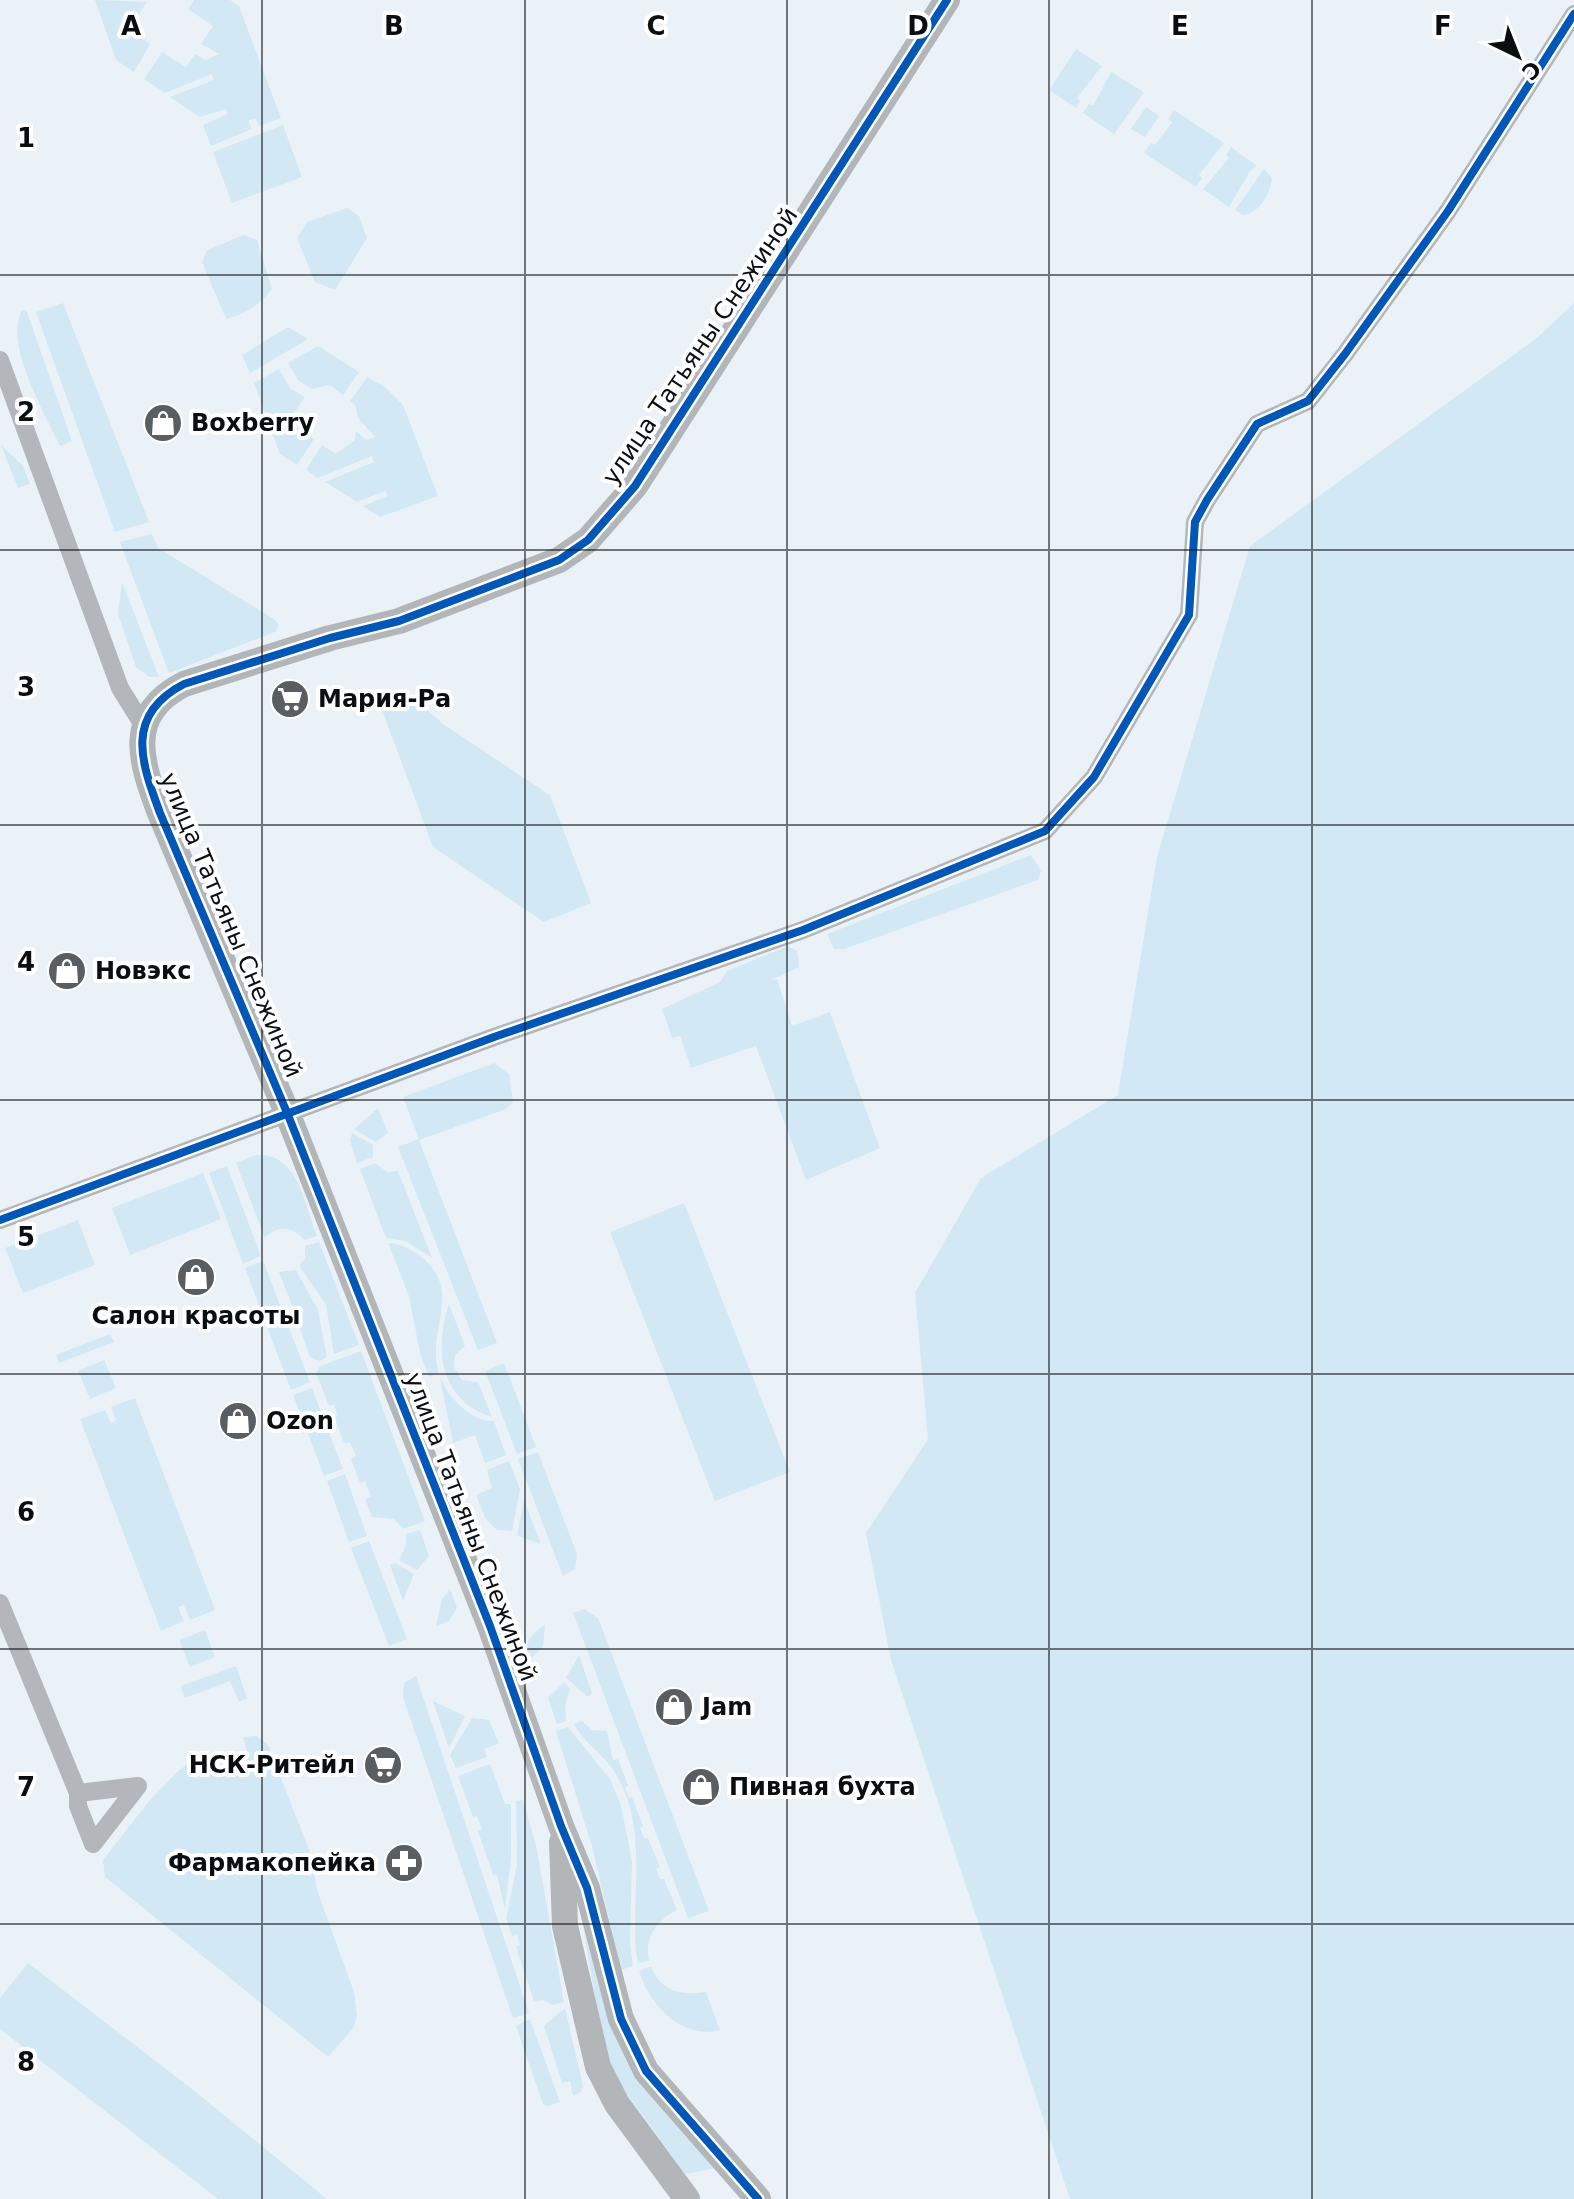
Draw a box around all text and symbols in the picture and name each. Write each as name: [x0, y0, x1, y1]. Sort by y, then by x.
text: A: [121, 11, 141, 41]
text: B: [384, 11, 404, 41]
text: C: [646, 11, 666, 41]
text: D: [907, 11, 929, 41]
text: E: [1171, 11, 1189, 41]
text: F: [1434, 11, 1452, 41]
north arrow: [1478, 16, 1558, 96]
text: С: [1517, 56, 1546, 85]
text: 1: [17, 123, 35, 153]
street label: улица Татьяны Снежиной: [597, 202, 803, 490]
text: 2: [17, 397, 35, 427]
shop icon: Boxberry: [142, 402, 184, 444]
place label: Boxberry: [191, 409, 314, 437]
text: 3: [17, 672, 35, 702]
supermarket icon: Мария-Ра: [269, 678, 311, 720]
place label: Мария-Ра: [318, 685, 451, 713]
street label: улица Татьяны Снежиной: [154, 768, 308, 1082]
text: 4: [17, 947, 35, 977]
shop icon: Новэкс: [46, 950, 88, 992]
place label: Новэкс: [95, 957, 192, 985]
text: 5: [17, 1222, 35, 1252]
shop icon: Салон красоты: [175, 1256, 217, 1298]
place label: Салон красоты: [92, 1302, 300, 1330]
street label: улица Татьяны Снежиной: [399, 1369, 543, 1685]
shop icon: Ozon: [217, 1400, 259, 1442]
place label: Ozon: [266, 1407, 334, 1435]
text: 6: [17, 1497, 35, 1527]
shop icon: Jam: [653, 1686, 695, 1728]
place label: Jam: [700, 1693, 752, 1721]
supermarket icon: НСК-Ритейл: [362, 1744, 404, 1786]
place label: НСК-Ритейл: [189, 1751, 355, 1779]
shop icon: Пивная бухта: [680, 1766, 722, 1808]
text: 7: [17, 1772, 35, 1802]
place label: Пивная бухта: [729, 1773, 916, 1801]
pharmacy icon: Фармакопейка: [383, 1842, 425, 1884]
place label: Фармакопейка: [168, 1849, 376, 1877]
text: 8: [17, 2047, 35, 2077]

